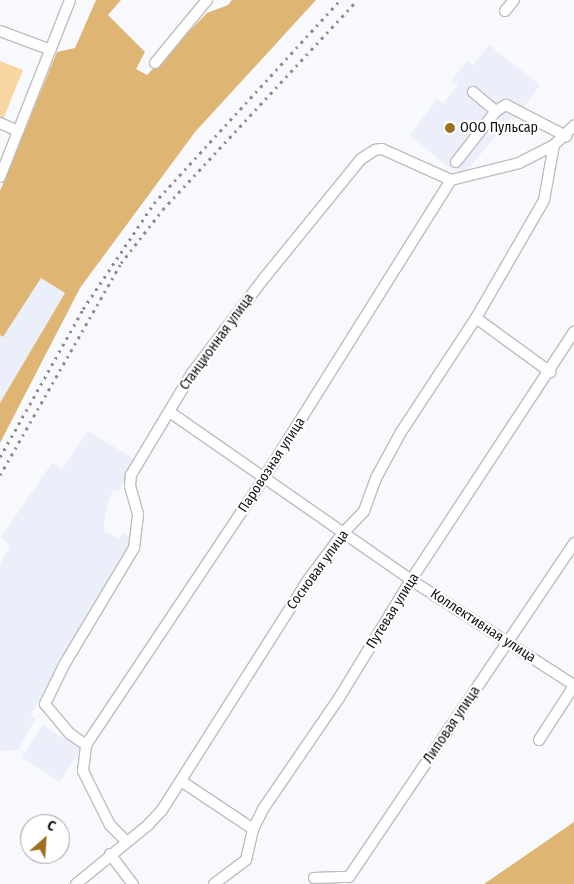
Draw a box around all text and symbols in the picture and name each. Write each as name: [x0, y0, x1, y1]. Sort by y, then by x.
place label: ООО Пульсар: [460, 120, 538, 136]
marker: ООО Пульсар: [444, 122, 456, 134]
street label: Станционная улица: [176, 290, 258, 394]
street label: Паровозная улица: [235, 414, 309, 516]
street label: Сосновая улица: [284, 527, 352, 613]
street label: Путевая улица: [363, 570, 423, 652]
street label: Коллективная улица: [427, 586, 539, 666]
street label: Липовая улица: [420, 683, 484, 767]
north arrow: [20, 814, 70, 864]
text: С: [44, 817, 58, 835]

